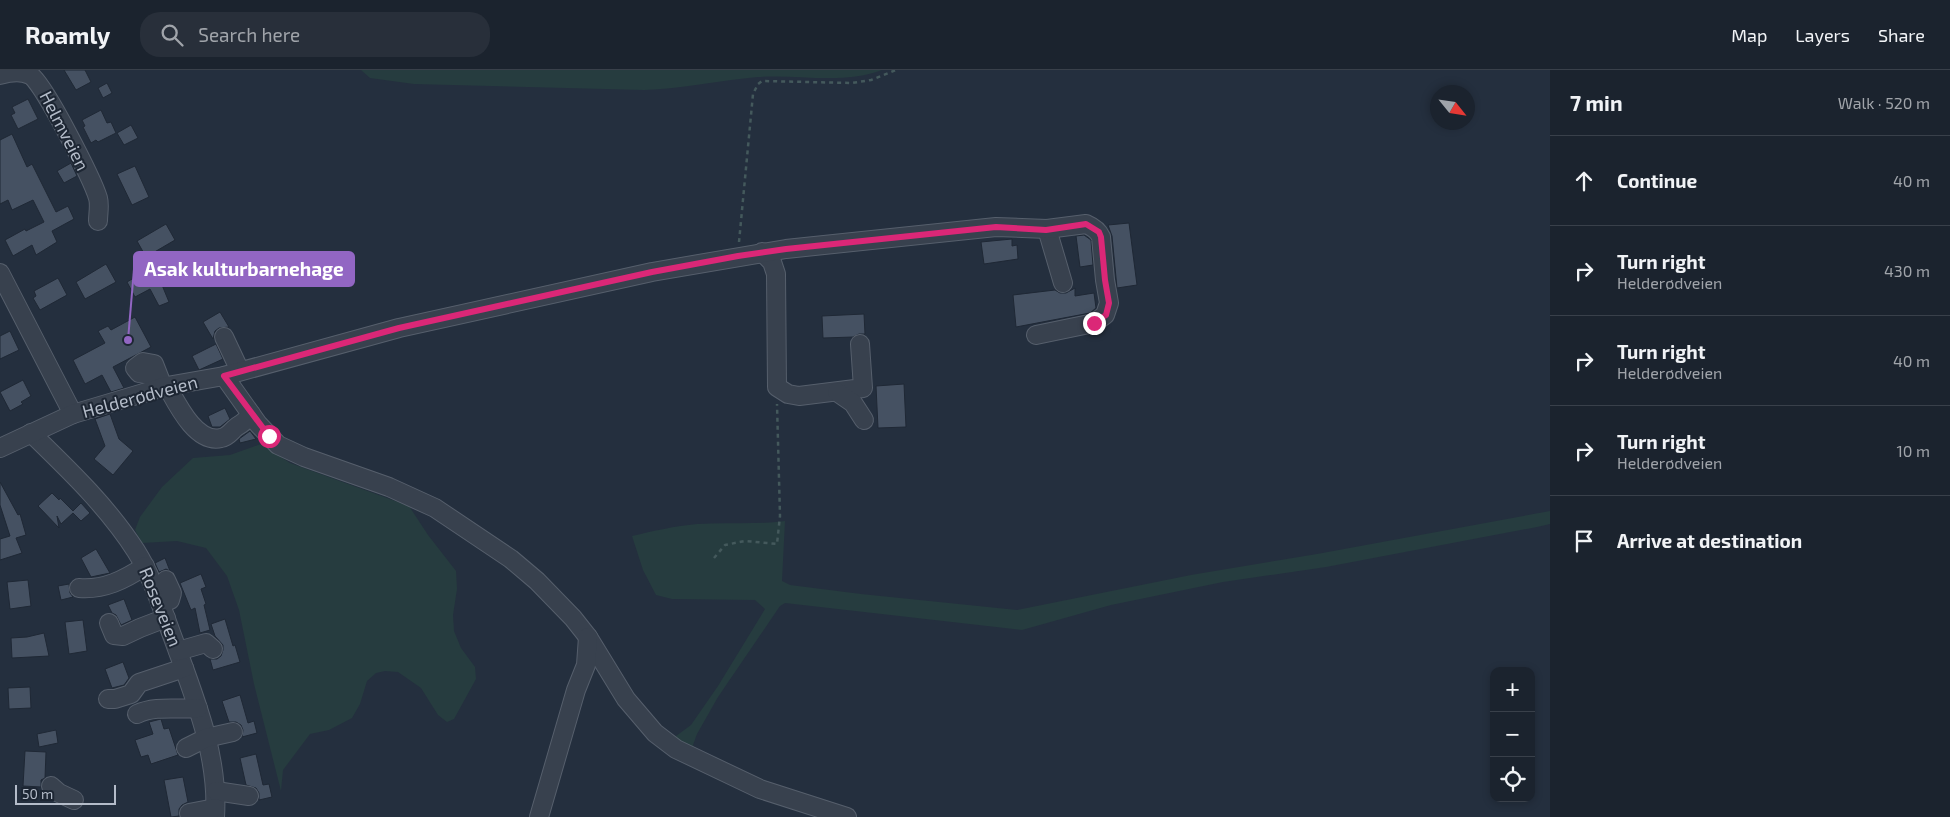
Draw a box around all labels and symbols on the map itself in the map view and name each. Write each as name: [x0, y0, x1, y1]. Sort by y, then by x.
north arrow: [1430, 85, 1475, 130]
street label: Helmveien: [35, 87, 94, 174]
callout: Asak kulturbarnehage: [134, 252, 354, 286]
text: Asak kulturbarnehage: [144, 257, 344, 280]
route end: [1083, 312, 1106, 335]
street label: Helderødveien: [80, 370, 200, 422]
route start: [258, 425, 281, 448]
street label: Roseveien: [135, 564, 187, 650]
scale bar: [15, 782, 116, 805]

